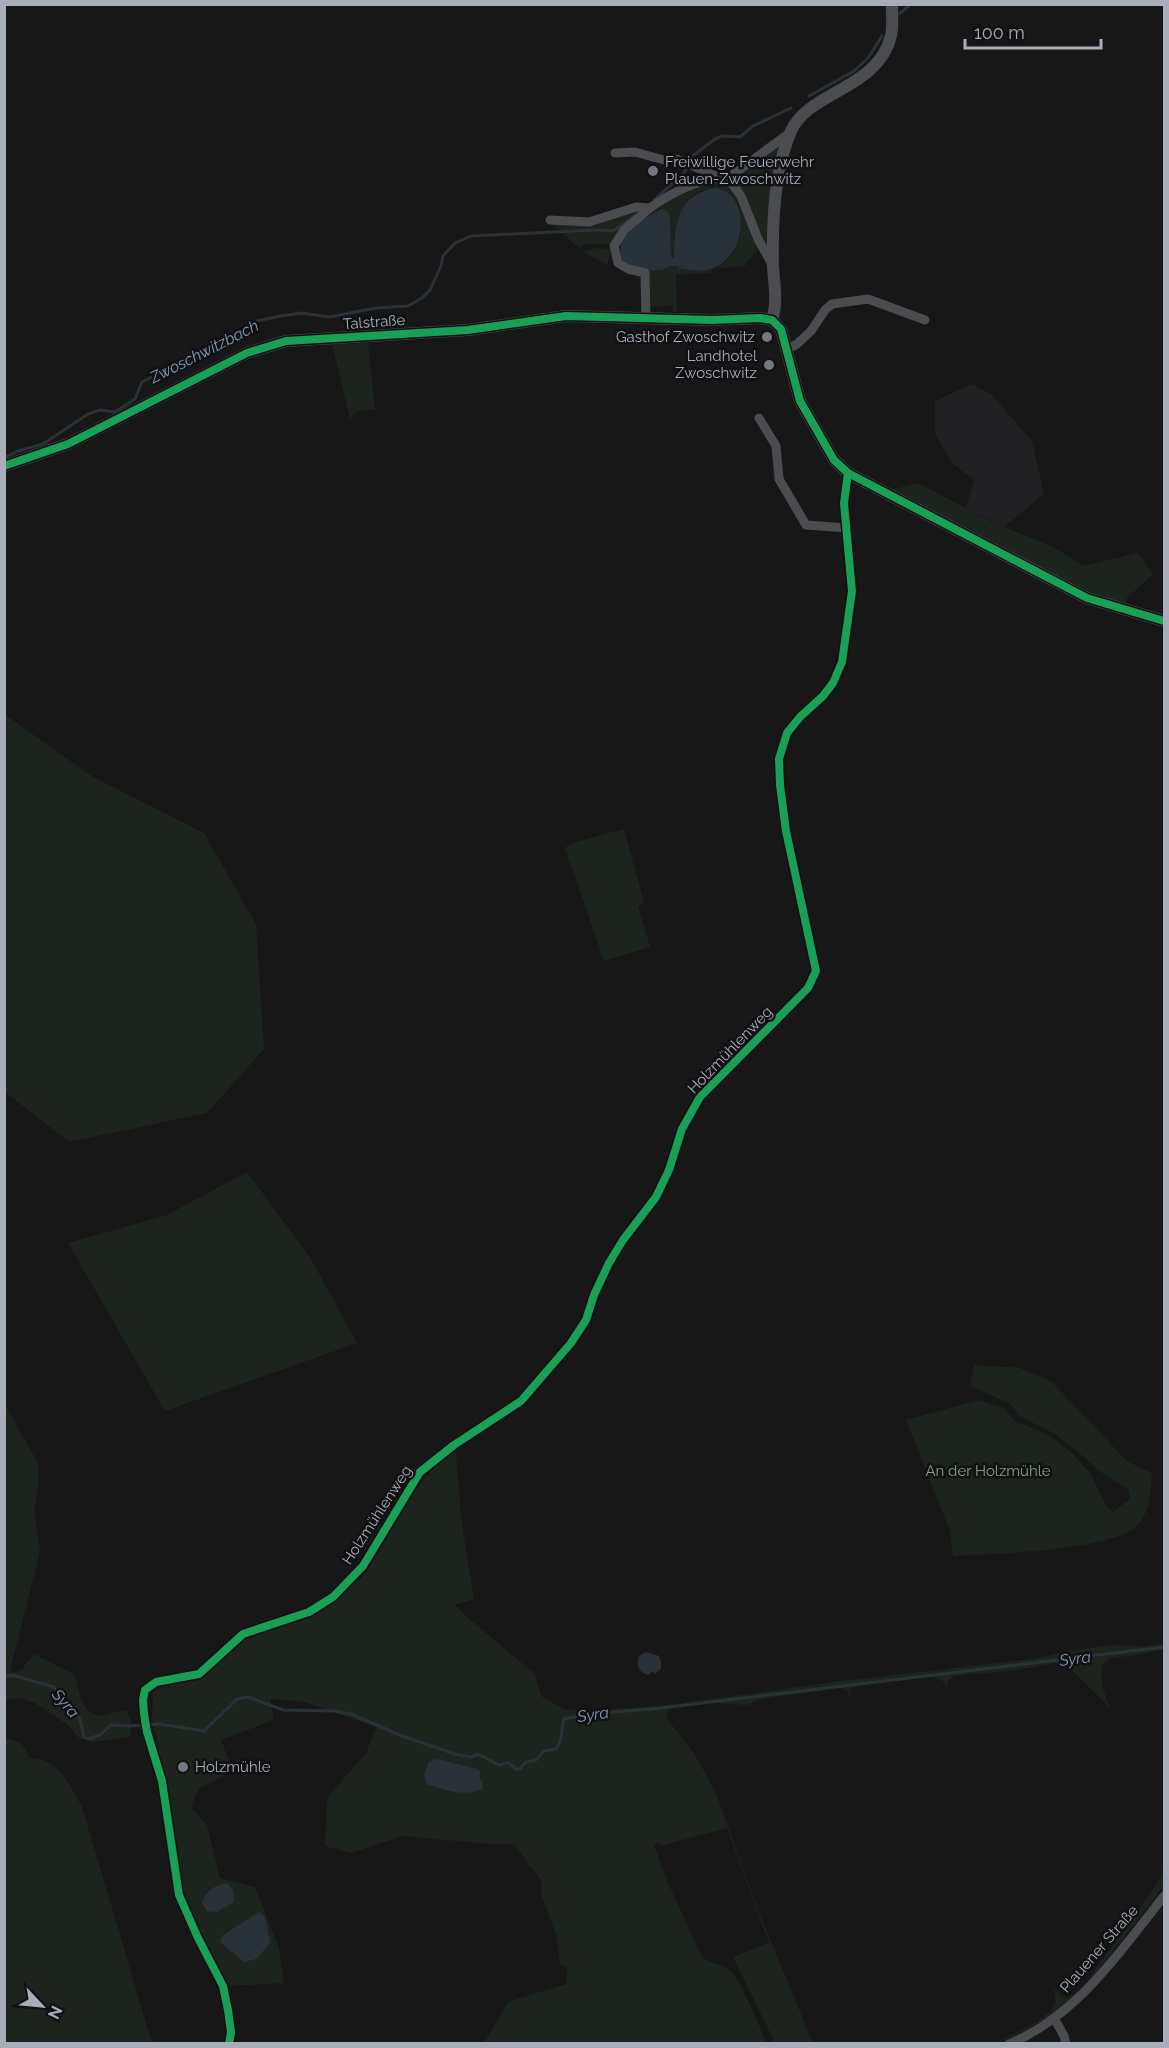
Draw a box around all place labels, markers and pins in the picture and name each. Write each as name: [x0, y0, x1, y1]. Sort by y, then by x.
place label: Freiwillige Feuerwehr Plauen-Zwoschwitz: [665, 153, 815, 188]
marker: Freiwillige Feuerwehr Plauen-Zwoschwitz: [646, 164, 660, 178]
place label: Gasthof Zwoschwitz: [616, 328, 755, 346]
marker: Gasthof Zwoschwitz: [760, 330, 774, 344]
place label: Landhotel Zwoschwitz: [675, 347, 758, 382]
marker: Landhotel Zwoschwitz: [762, 358, 776, 372]
place label: Holzmühle: [195, 1758, 271, 1776]
marker: Holzmühle: [176, 1760, 190, 1774]

